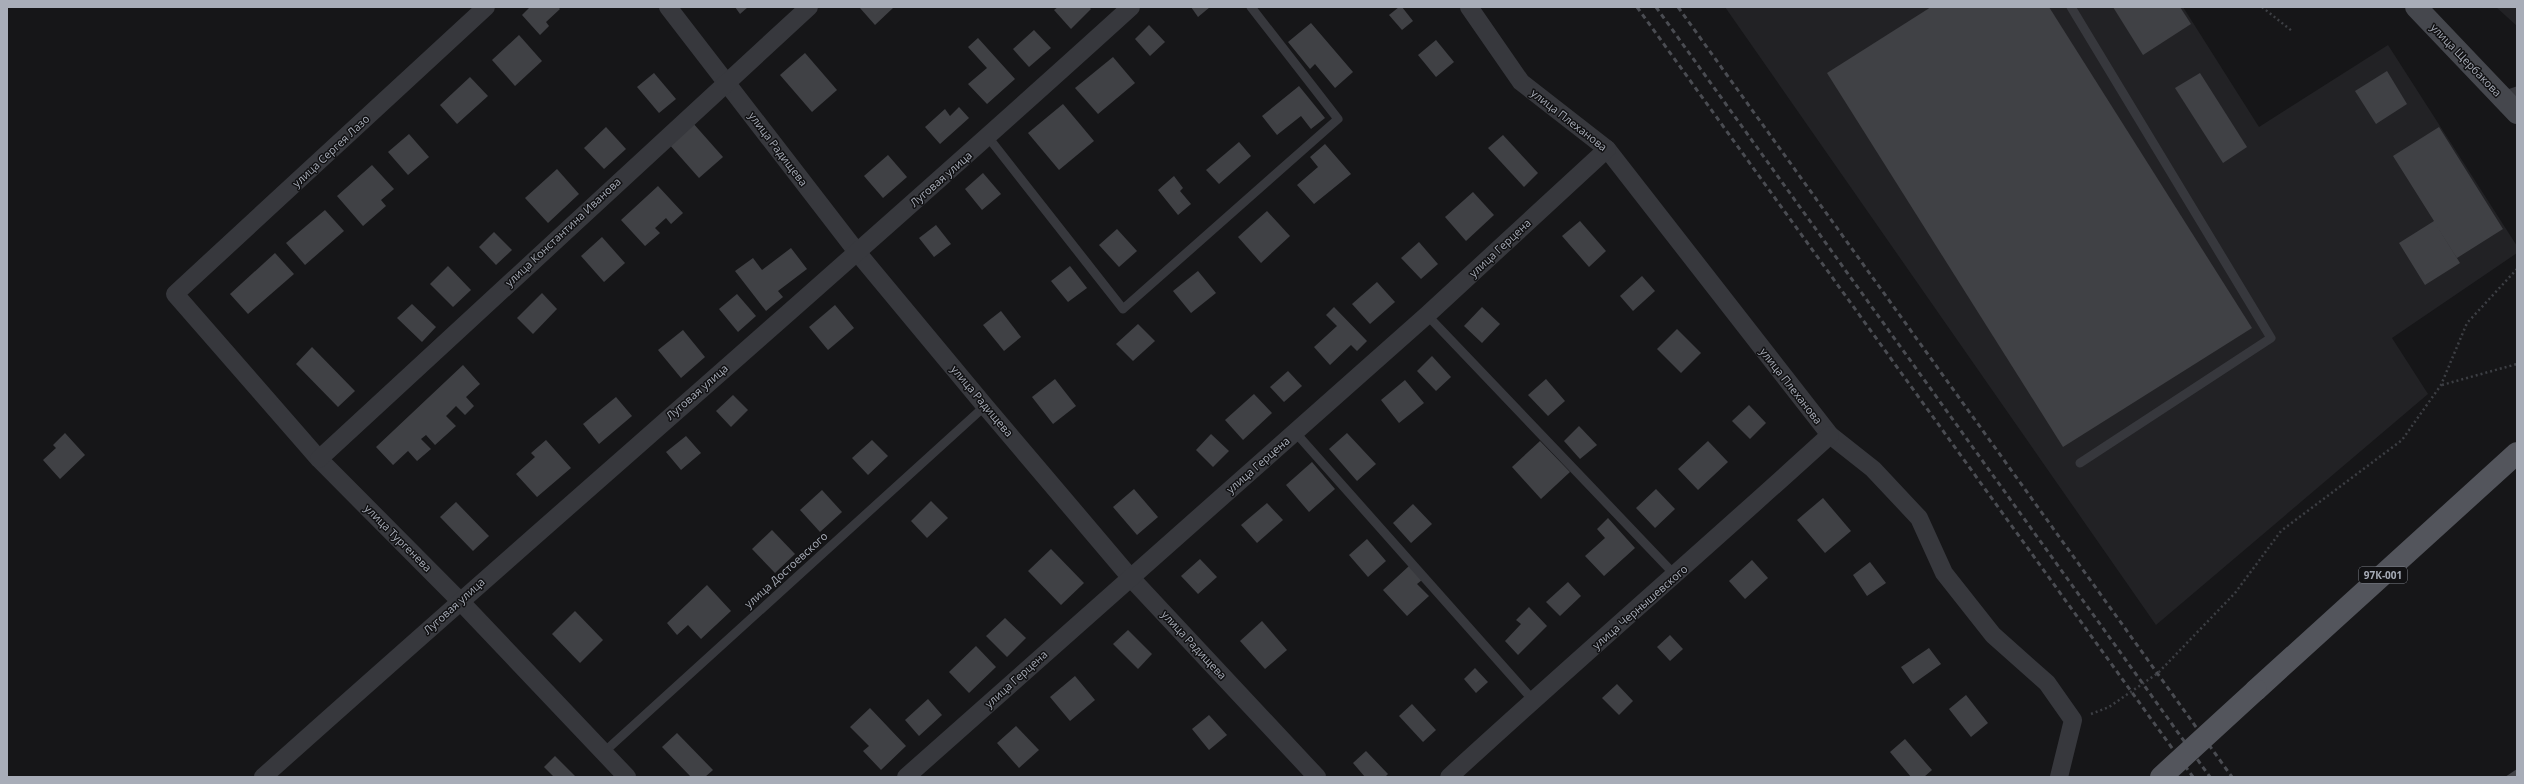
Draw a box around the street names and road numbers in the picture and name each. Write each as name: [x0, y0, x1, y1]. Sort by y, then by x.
street label: улица Щербакова: [2427, 20, 2505, 100]
street label: улица Плеханова: [1528, 85, 1611, 154]
street label: улица Радищева: [746, 109, 811, 189]
street label: улица Сергея Лазо: [289, 111, 373, 190]
street label: Луговая улица: [906, 147, 975, 210]
street label: улица Константина Иванова: [501, 174, 624, 289]
street label: улица Герцена: [1466, 215, 1534, 280]
street label: улица Плеханова: [1757, 344, 1826, 427]
street label: Луговая улица: [662, 360, 731, 423]
street label: улица Радищева: [948, 362, 1017, 440]
street label: улица Герцена: [1223, 433, 1293, 496]
street label: улица Тургенева: [361, 501, 435, 575]
street label: улица Достоевского: [741, 528, 831, 611]
street label: улица Чернышевского: [1589, 561, 1691, 652]
road number: 97К-001: [2359, 567, 2407, 583]
street label: Луговая улица: [420, 574, 488, 637]
street label: улица Радищева: [1158, 607, 1230, 682]
street label: улица Герцена: [981, 646, 1050, 711]

